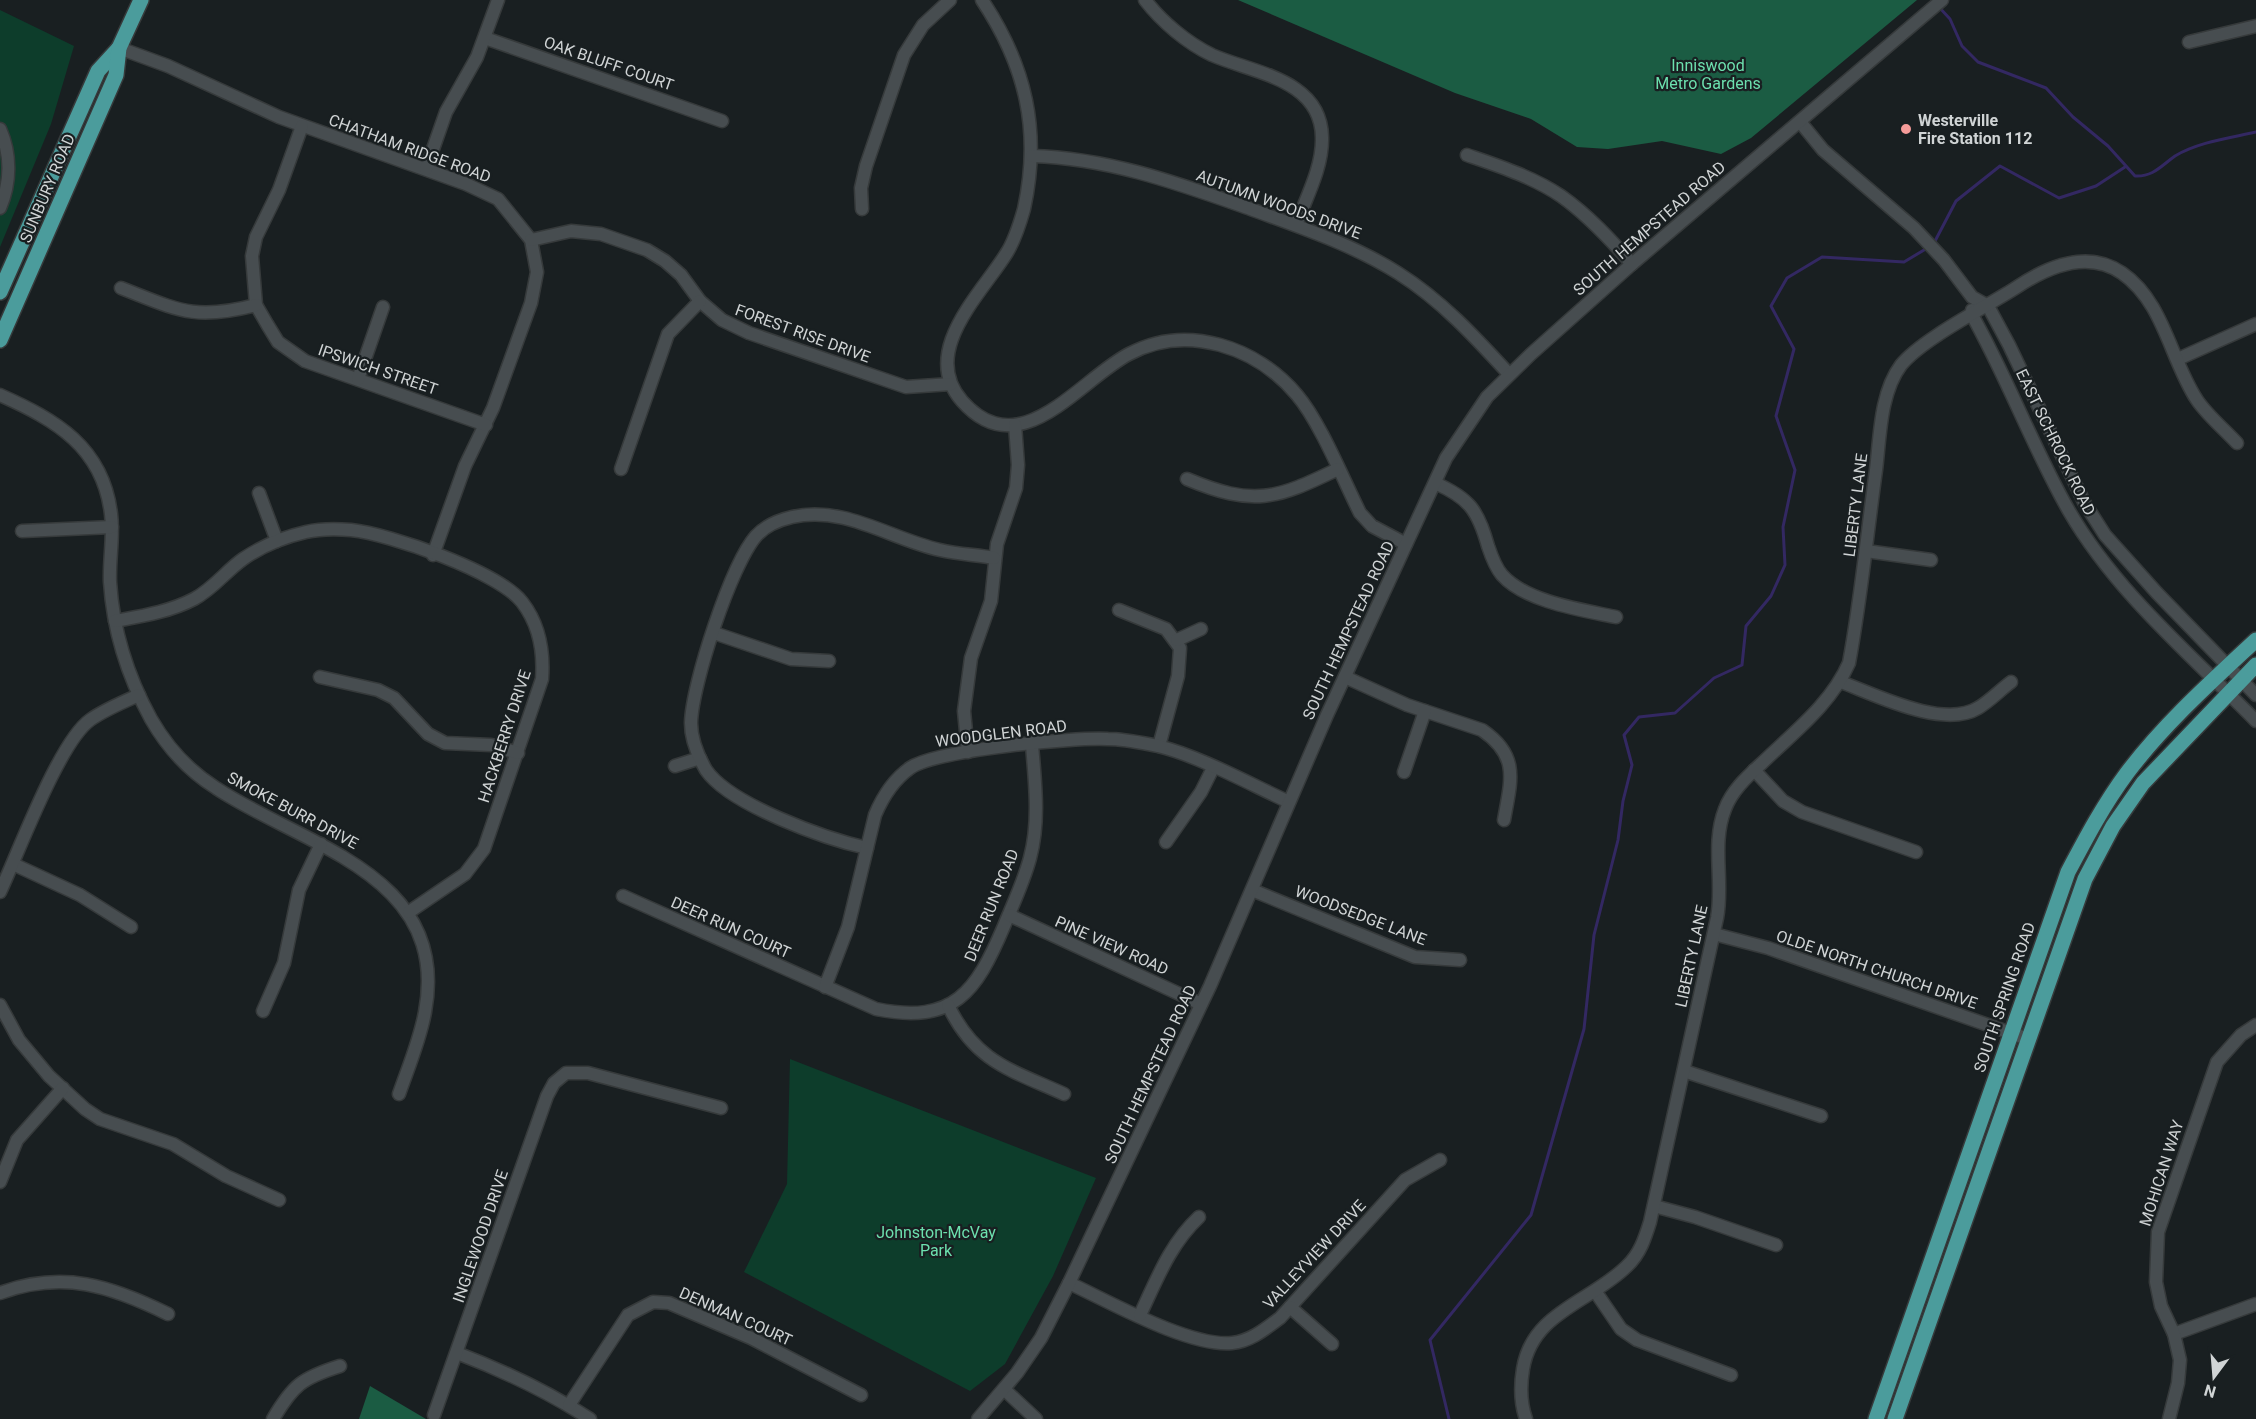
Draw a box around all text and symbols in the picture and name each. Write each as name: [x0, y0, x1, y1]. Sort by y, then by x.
street label: OAK BLUFF COURT: [541, 32, 677, 95]
park label: Inniswood Metro Gardens: [1655, 56, 1761, 93]
street label: CHATHAM RIDGE ROAD: [326, 110, 494, 187]
place label: Westerville Fire Station 112: [1918, 111, 2032, 148]
marker: Westerville Fire Station 112: [1899, 122, 1913, 136]
street label: SUNBURY ROAD: [16, 131, 79, 245]
street label: SOUTH HEMPSTEAD ROAD: [1569, 157, 1729, 300]
street label: AUTUMN WOODS DRIVE: [1194, 166, 1364, 243]
street label: FOREST RISE DRIVE: [733, 300, 873, 367]
street label: IPSWICH STREET: [316, 340, 440, 399]
street label: EAST SCHROCK ROAD: [2012, 366, 2099, 519]
street label: LIBERTY LANE: [1840, 452, 1871, 558]
street label: SOUTH HEMPSTEAD ROAD: [1299, 538, 1398, 723]
street label: HACKBERRY DRIVE: [474, 667, 535, 805]
street label: WOODGLEN ROAD: [934, 716, 1068, 751]
street label: SMOKE BURR DRIVE: [224, 768, 362, 853]
street label: DEER RUN ROAD: [960, 846, 1023, 964]
street label: WOODSEDGE LANE: [1292, 882, 1429, 949]
street label: DEER RUN COURT: [668, 893, 794, 962]
street label: LIBERTY LANE: [1671, 903, 1712, 1009]
street label: PINE VIEW ROAD: [1052, 912, 1172, 979]
street label: SOUTH SPRING ROAD: [1970, 920, 2039, 1075]
street label: OLDE NORTH CHURCH DRIVE: [1774, 926, 1980, 1013]
street label: SOUTH HEMPSTEAD ROAD: [1101, 982, 1200, 1167]
street label: MOHICAN WAY: [2135, 1117, 2188, 1228]
street label: INGLEWOOD DRIVE: [449, 1167, 512, 1305]
street label: VALLEYVIEW DRIVE: [1259, 1196, 1370, 1313]
park label: Johnston-McVay Park: [876, 1223, 996, 1260]
street label: DENMAN COURT: [676, 1283, 796, 1350]
north arrow: [2184, 1347, 2244, 1407]
text: N: [2202, 1380, 2218, 1402]

